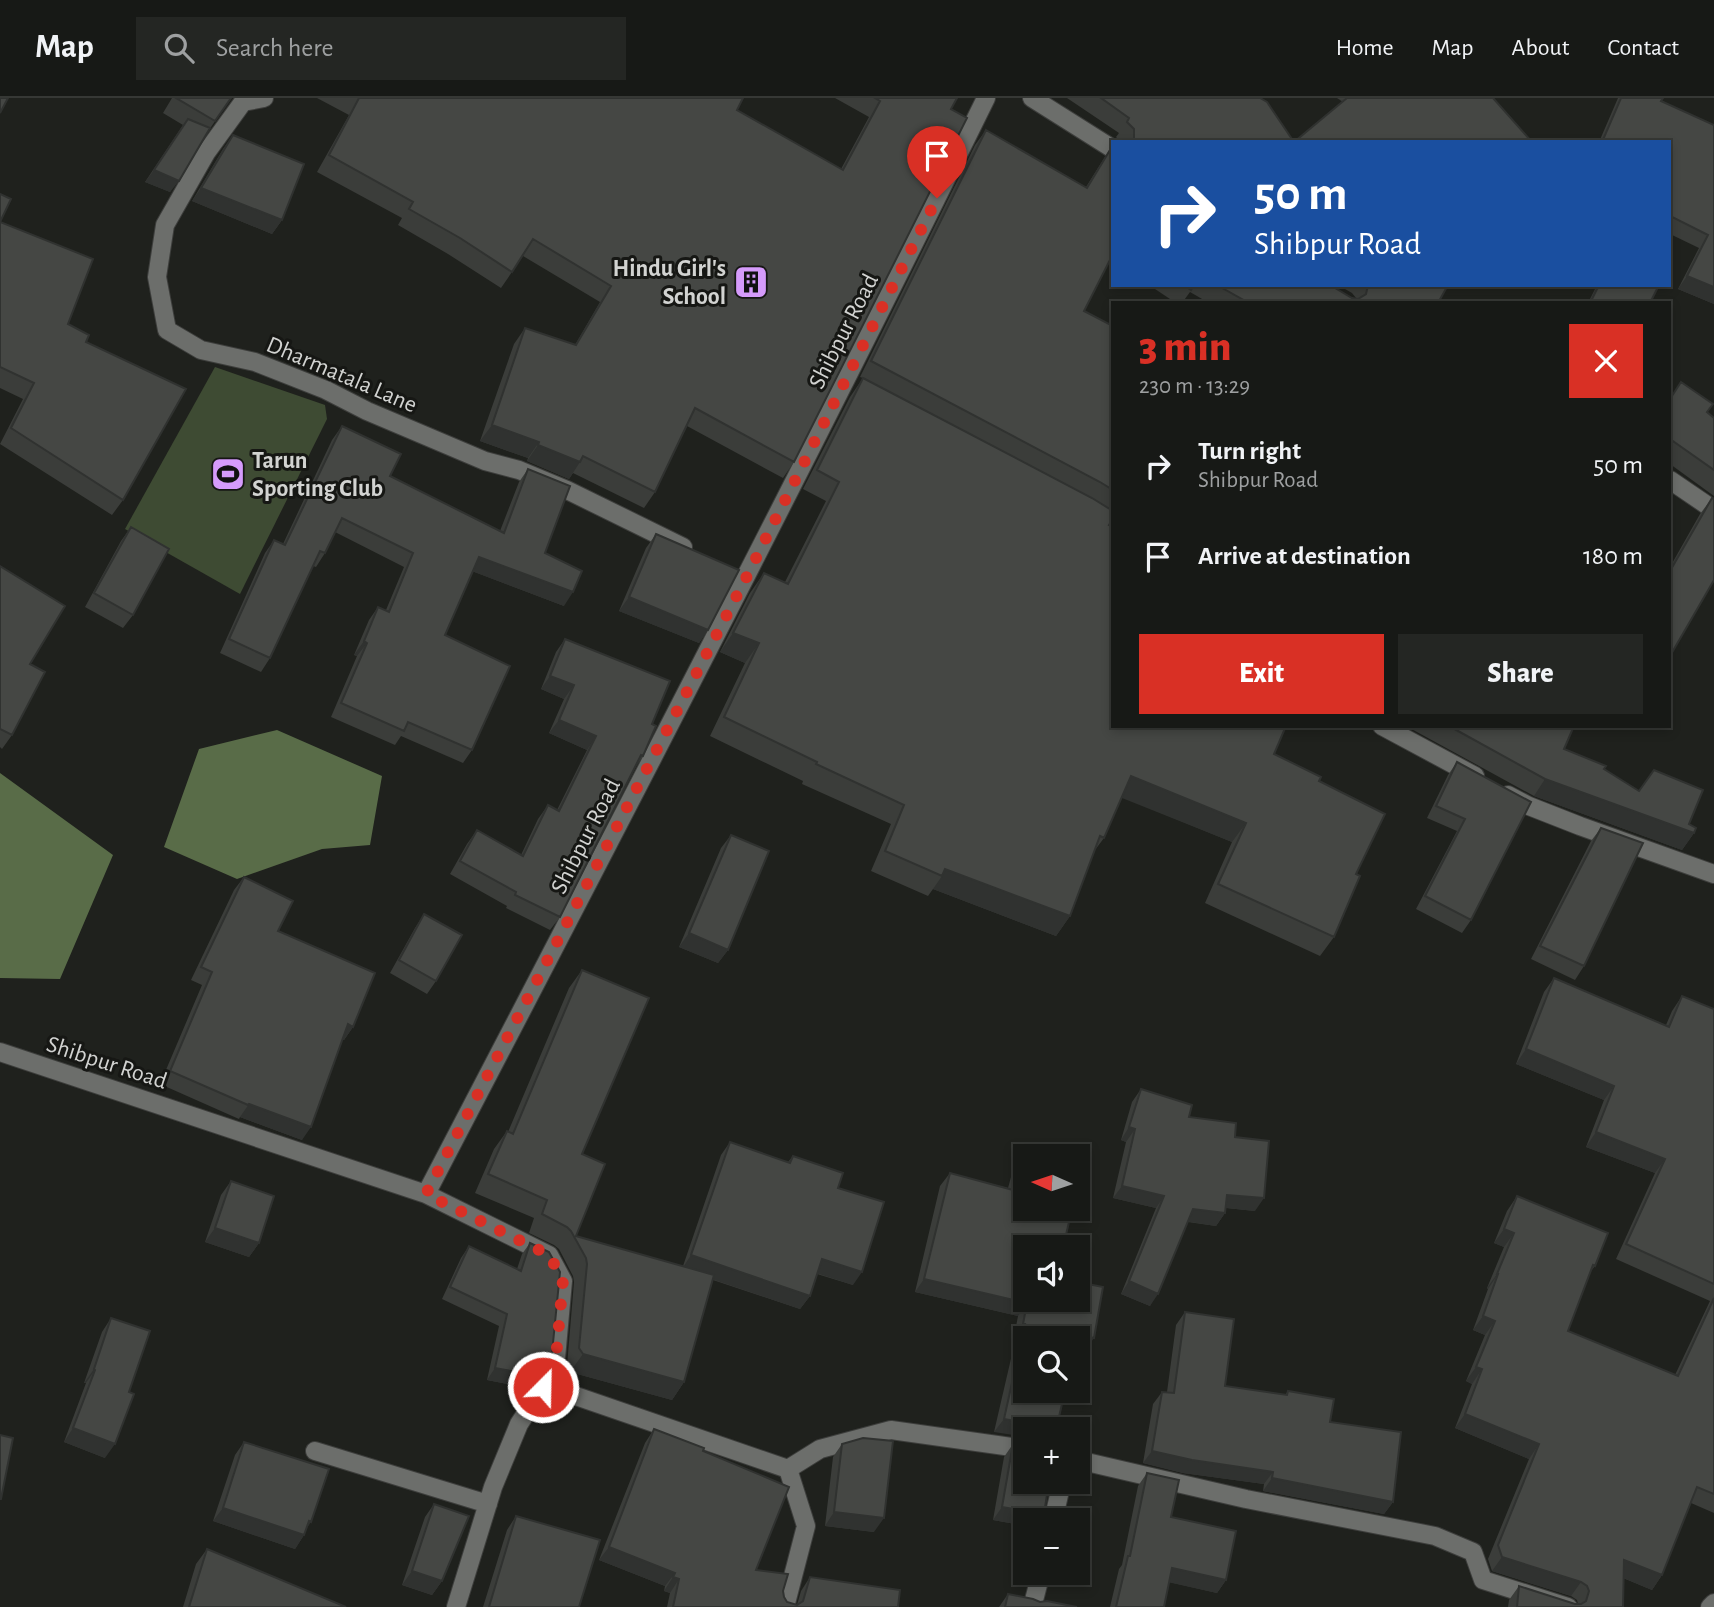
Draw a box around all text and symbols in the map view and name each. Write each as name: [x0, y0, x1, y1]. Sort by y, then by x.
search box: [136, 17, 626, 80]
icon: search: [160, 29, 198, 67]
text: Map: [35, 31, 94, 64]
text: Search here: [216, 35, 334, 61]
text: Home: [1336, 36, 1394, 60]
text: Map: [1432, 36, 1474, 60]
text: About: [1512, 36, 1569, 60]
text: Contact: [1607, 36, 1679, 60]
pin: [907, 126, 967, 198]
icon: arrive: [918, 137, 956, 175]
icon: right: [1139, 168, 1230, 259]
text: 50 m: [1254, 170, 1348, 219]
text: Shibpur Road: [1254, 228, 1421, 260]
place label: Hindu Girl's School: [613, 257, 726, 309]
building icon: Hindu Girl's School: [732, 263, 770, 301]
street label: Shibpur Road: [805, 270, 883, 393]
button: close: [1569, 324, 1643, 398]
text: 3 min: [1139, 326, 1231, 368]
street label: Dharmatala Lane: [263, 332, 420, 417]
text: 230 m · 13:29: [1139, 375, 1250, 398]
text: Turn right: [1198, 438, 1301, 464]
icon: right: [1139, 447, 1177, 485]
place label: Tarun Sporting Club: [252, 449, 383, 501]
text: 50 m: [1593, 452, 1643, 478]
sports icon: Tarun Sporting Club: [209, 455, 247, 493]
text: Shibpur Road: [1198, 469, 1318, 492]
icon: arrive: [1139, 538, 1177, 576]
text: Arrive at destination: [1198, 543, 1411, 569]
text: 180 m: [1583, 543, 1643, 569]
button: Exit: [1139, 634, 1384, 714]
button: Share: [1398, 634, 1643, 714]
street label: Shibpur Road: [547, 775, 625, 898]
street label: Shibpur Road: [43, 1032, 170, 1094]
north arrow: [1013, 1144, 1090, 1222]
map controls: [1013, 1144, 1090, 1585]
button: sound: [1013, 1235, 1090, 1312]
button: search: [1013, 1326, 1090, 1403]
position arrow: [506, 1350, 580, 1424]
button: +: [1013, 1417, 1090, 1494]
button: −: [1013, 1508, 1090, 1585]

